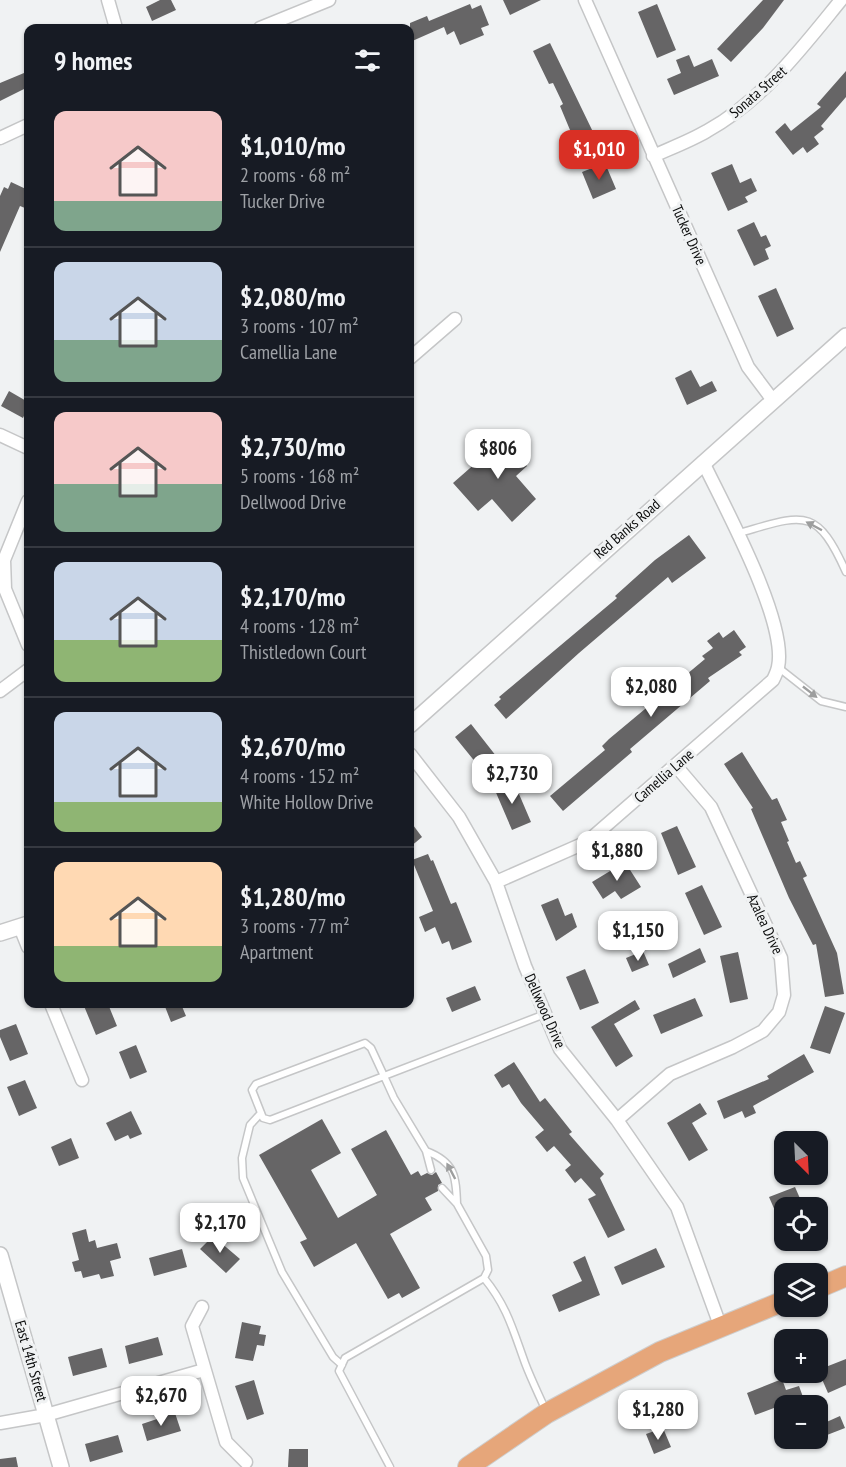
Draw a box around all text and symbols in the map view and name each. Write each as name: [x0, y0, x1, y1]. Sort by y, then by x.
text: 9 homes: [54, 44, 132, 77]
icon: filters: [351, 44, 384, 77]
street label: Sonata Street: [725, 62, 790, 122]
text: $1,010/mo: [240, 129, 346, 162]
pin: $1,010: [550, 130, 648, 181]
icon: home: [102, 135, 174, 207]
text: $1,010: [573, 136, 625, 162]
text: 2 rooms · 68 m²: [240, 162, 350, 188]
text: Tucker Drive: [240, 188, 325, 214]
street label: Tucker Drive: [668, 202, 711, 268]
text: $2,080/mo: [240, 280, 346, 313]
icon: home: [102, 286, 174, 358]
text: 3 rooms · 107 m²: [240, 313, 359, 339]
text: Camellia Lane: [240, 339, 337, 365]
pin: $806: [462, 429, 534, 480]
text: $2,730/mo: [240, 430, 346, 463]
text: $806: [479, 435, 517, 461]
icon: home: [102, 436, 174, 508]
text: 5 rooms · 168 m²: [240, 463, 359, 489]
text: Dellwood Drive: [240, 489, 346, 515]
street label: Red Banks Road: [590, 495, 664, 563]
one-way arrow: [805, 521, 823, 531]
text: $2,170/mo: [240, 580, 346, 613]
icon: home: [102, 586, 174, 658]
text: 4 rooms · 128 m²: [240, 613, 359, 639]
text: Thistledown Court: [240, 639, 367, 665]
pin: $2,080: [602, 667, 700, 718]
text: $2,080: [625, 673, 677, 699]
one-way arrow: [802, 686, 818, 699]
text: $2,670/mo: [240, 730, 346, 763]
icon: home: [102, 736, 174, 808]
street label: Camellia Lane: [630, 745, 697, 807]
pin: $2,730: [463, 754, 561, 805]
text: $2,730: [486, 760, 538, 786]
text: 4 rooms · 152 m²: [240, 763, 359, 789]
text: White Hollow Drive: [240, 789, 374, 815]
pin: $1,880: [568, 831, 666, 882]
text: $1,880: [591, 837, 643, 863]
text: $1,280/mo: [240, 880, 346, 913]
icon: home: [102, 886, 174, 958]
street label: Azalea Drive: [743, 891, 788, 957]
pin: $1,150: [589, 911, 687, 962]
text: 3 rooms · 77 m²: [240, 913, 350, 939]
text: $1,150: [612, 917, 664, 943]
text: Apartment: [240, 939, 313, 965]
street label: Dellwood Drive: [521, 971, 570, 1051]
north arrow: [774, 1131, 828, 1185]
map controls: [774, 1131, 828, 1449]
one-way arrow: [446, 1163, 456, 1180]
button: locate: [774, 1197, 828, 1251]
pin: $2,170: [171, 1203, 269, 1254]
text: $2,170: [194, 1209, 246, 1235]
button: layers: [774, 1263, 828, 1317]
street label: East 14th Street: [11, 1318, 52, 1404]
button: +: [774, 1329, 828, 1383]
pin: $2,670: [112, 1376, 210, 1427]
text: $2,670: [135, 1382, 187, 1408]
pin: $1,280: [609, 1390, 707, 1441]
button: −: [774, 1395, 828, 1449]
text: $1,280: [632, 1396, 684, 1422]

